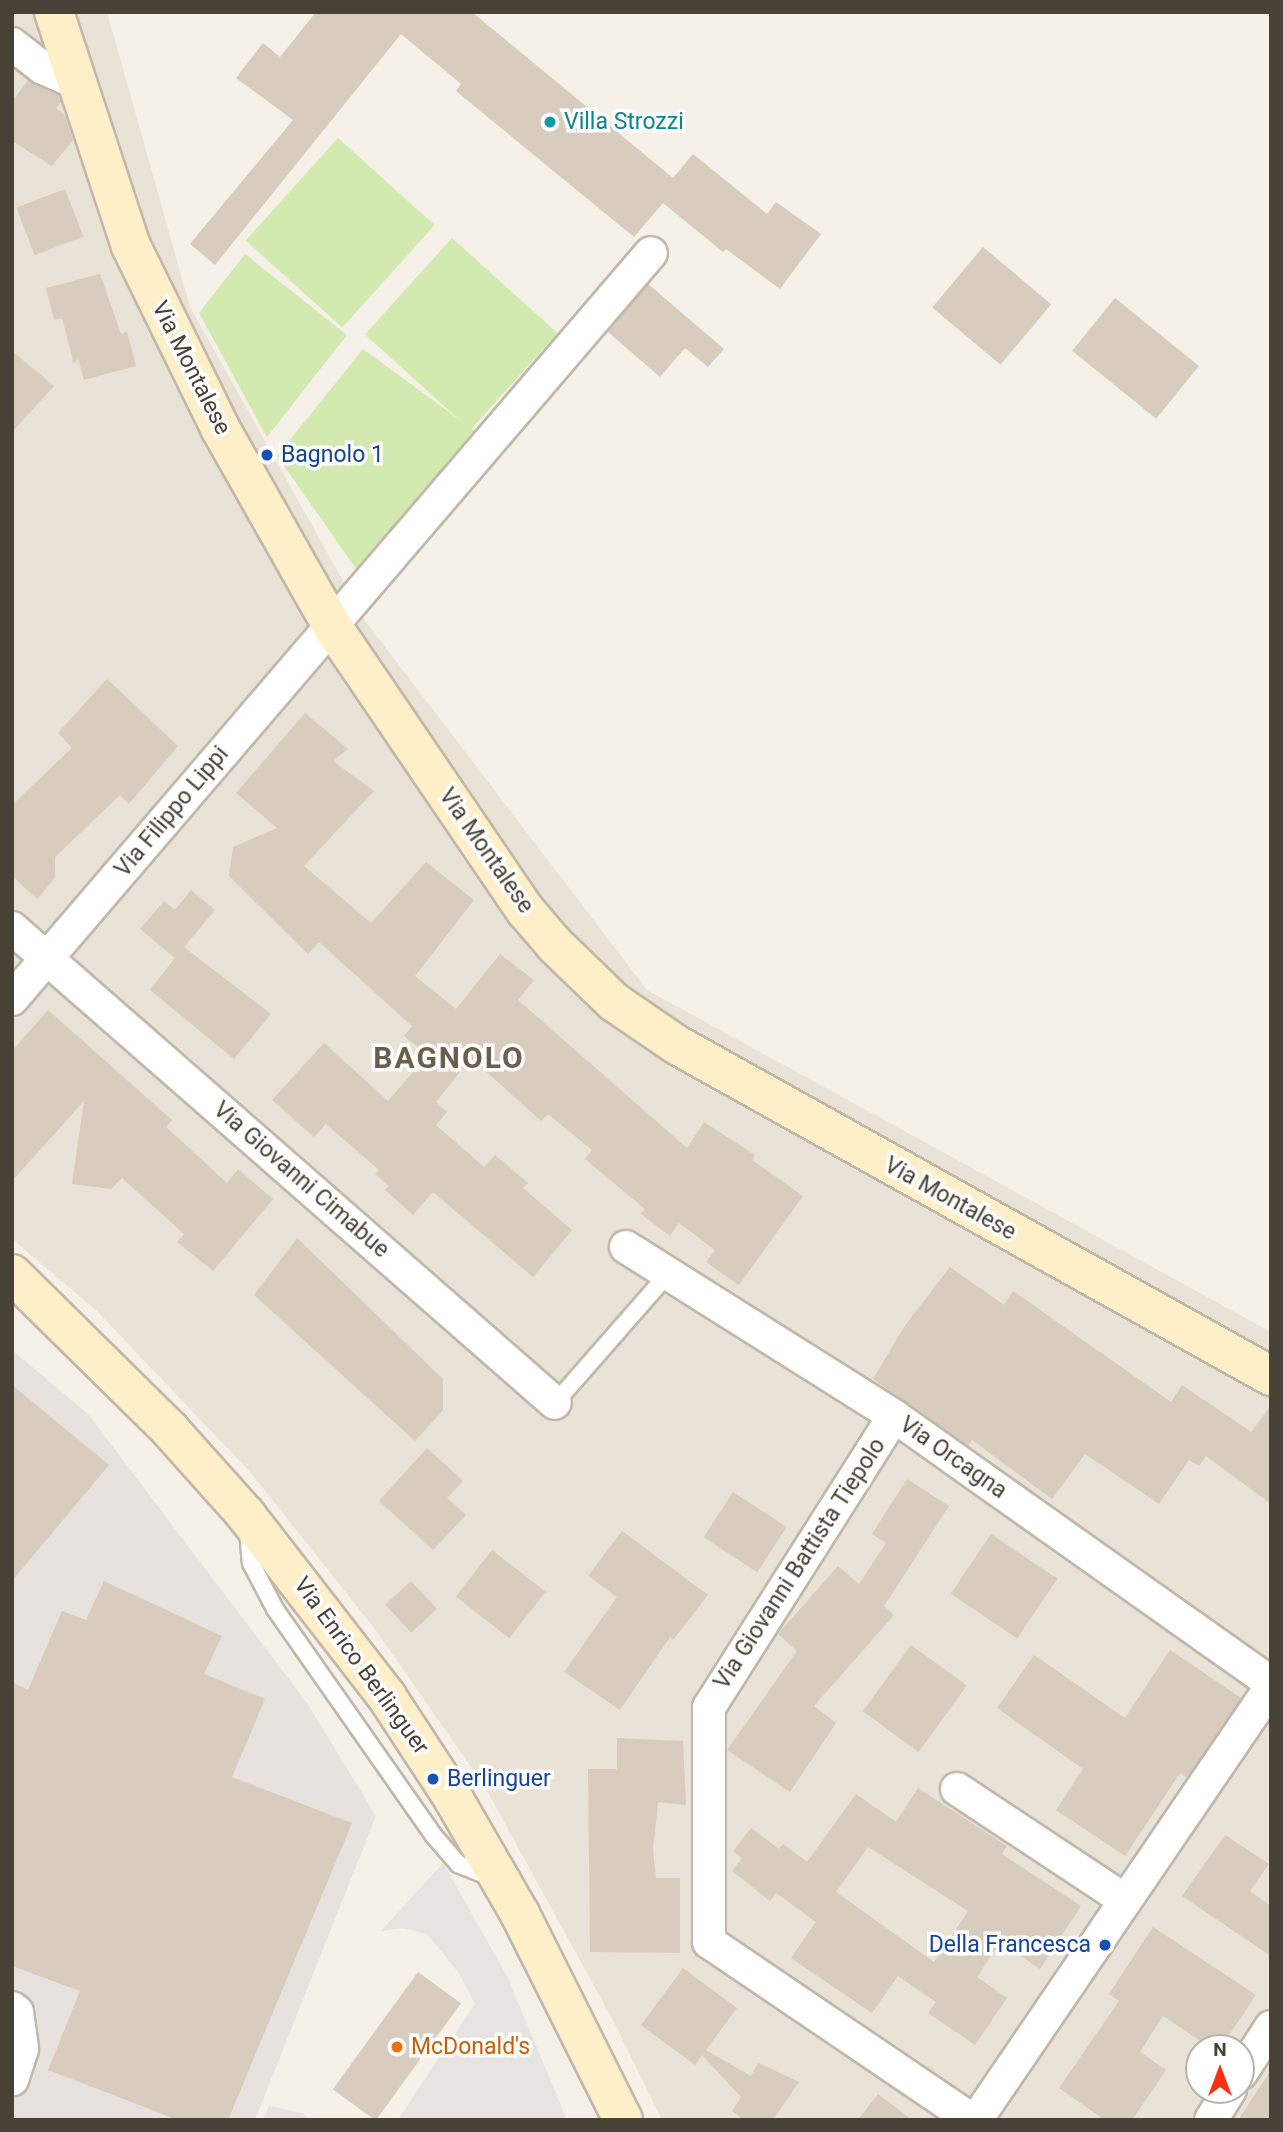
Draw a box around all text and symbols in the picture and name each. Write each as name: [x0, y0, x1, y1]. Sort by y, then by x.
place label: Villa Strozzi: [564, 108, 684, 136]
marker: Villa Strozzi: [542, 114, 558, 130]
street label: Via Montalese: [146, 297, 236, 439]
place label: Bagnolo 1: [281, 441, 384, 469]
marker: Bagnolo 1: [259, 447, 275, 463]
street label: Via Filippo Lippi: [109, 741, 235, 883]
street label: Via Montalese: [433, 783, 539, 919]
district label: BAGNOLO: [374, 1040, 524, 1076]
street label: Via Giovanni Cimabue: [207, 1096, 395, 1264]
street label: Via Montalese: [879, 1151, 1021, 1247]
street label: Via Orcagna: [894, 1411, 1012, 1505]
street label: Via Giovanni Battista Tiepolo: [708, 1433, 892, 1695]
street label: Via Enrico Berlinguer: [287, 1572, 435, 1760]
place label: Berlinguer: [447, 1765, 551, 1793]
marker: Berlinguer: [425, 1771, 441, 1787]
place label: Della Francesca: [929, 1931, 1091, 1959]
marker: Della Francesca: [1097, 1937, 1113, 1953]
place label: McDonald's: [411, 2033, 530, 2061]
north arrow: [1185, 2034, 1255, 2104]
text: N: [1213, 2038, 1227, 2061]
marker: McDonald's: [389, 2039, 405, 2055]

